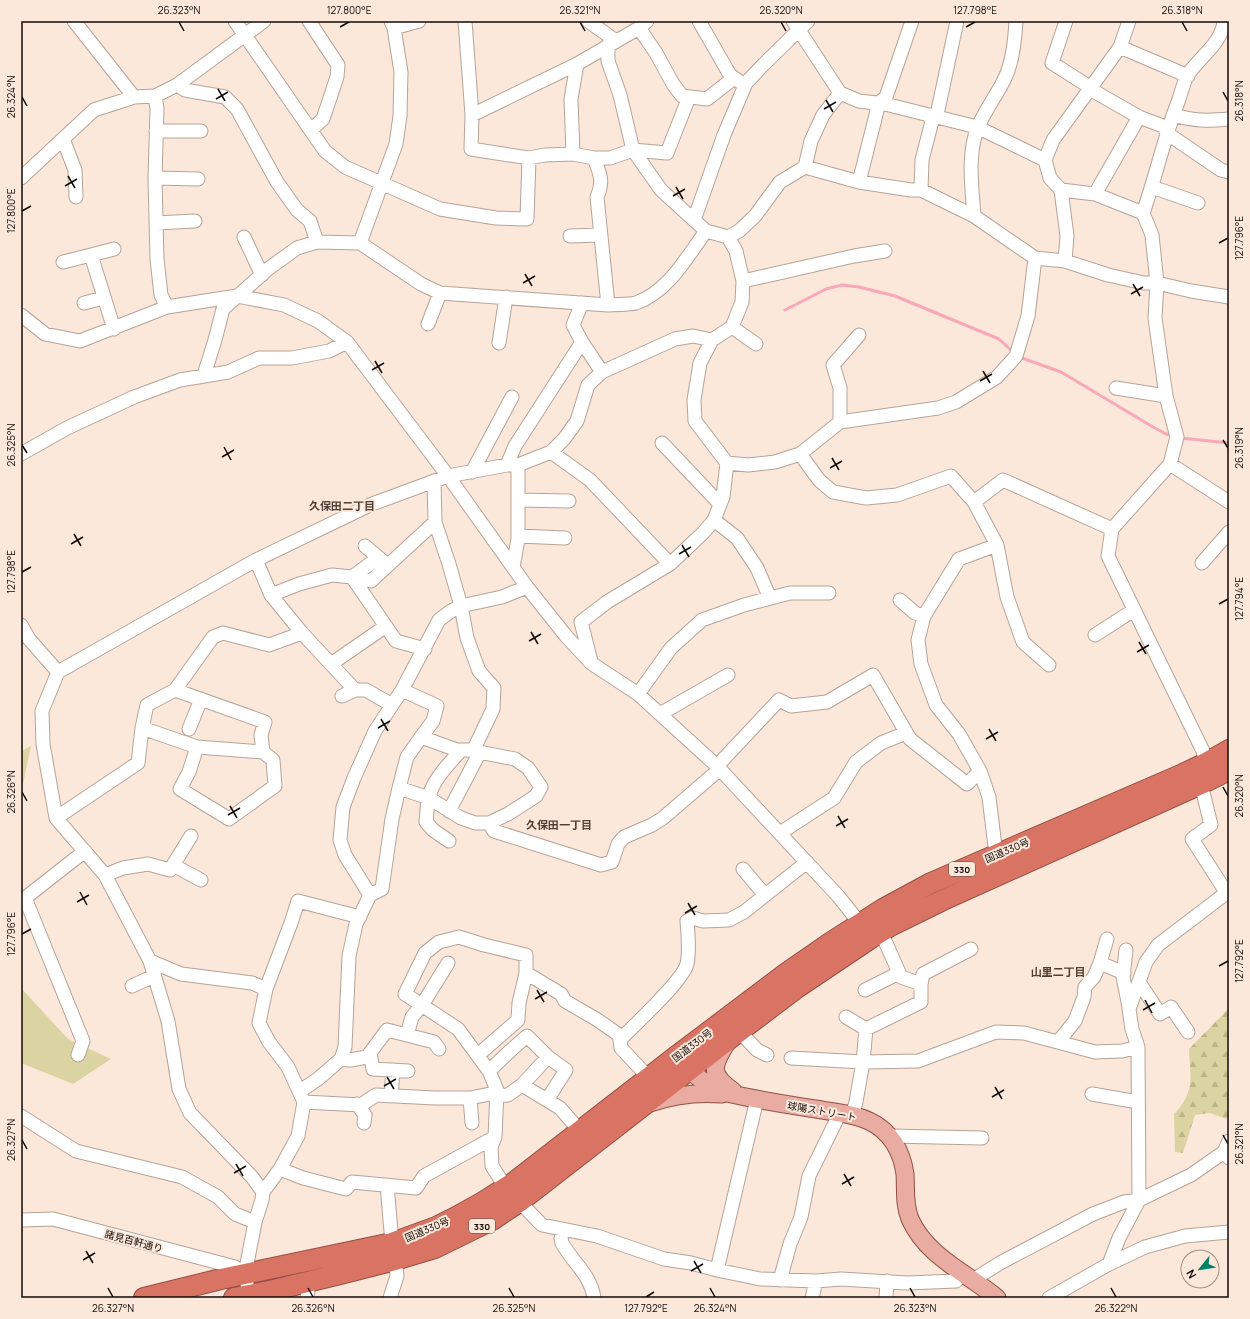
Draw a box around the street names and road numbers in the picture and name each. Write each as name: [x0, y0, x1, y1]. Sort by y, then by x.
street label: 国道330号: [983, 834, 1031, 866]
road number: 330: [949, 862, 975, 876]
street label: 国道330号: [669, 1025, 715, 1065]
street label: 球陽ストリート: [786, 1098, 858, 1124]
street label: 国道330号: [403, 1213, 451, 1245]
road number: 330: [469, 1219, 495, 1233]
street label: 諸見百軒通り: [103, 1226, 165, 1256]

